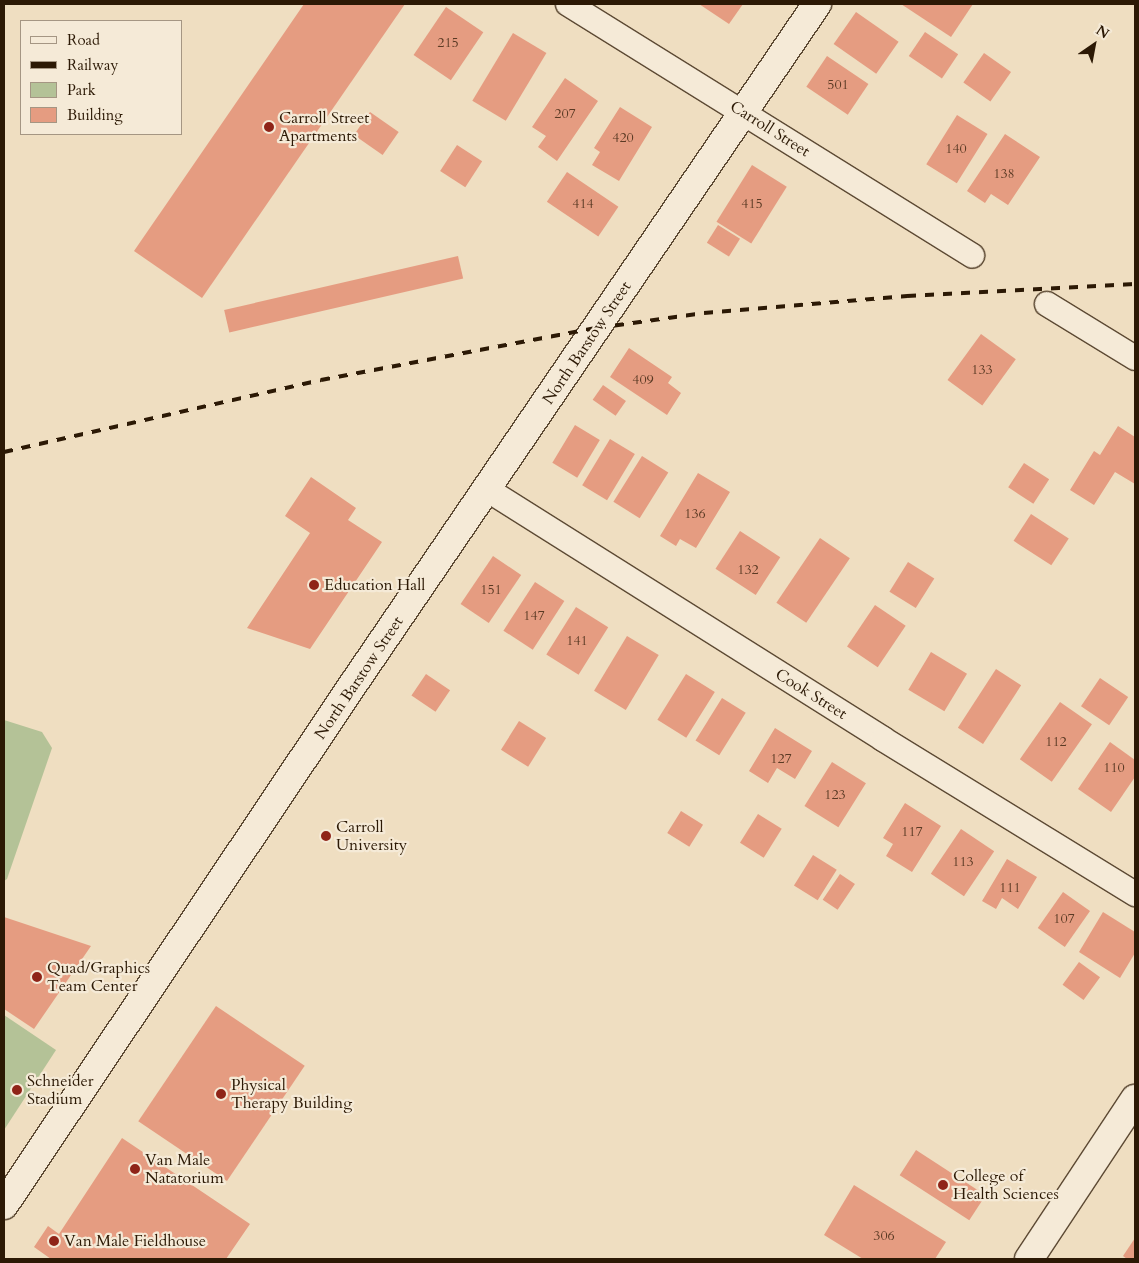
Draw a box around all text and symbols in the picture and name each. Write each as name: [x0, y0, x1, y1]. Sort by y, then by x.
legend: [20, 20, 182, 135]
north arrow: [1069, 20, 1119, 70]
text: N: [1092, 21, 1113, 43]
text: Road: [67, 30, 100, 50]
house number: 215: [437, 35, 459, 51]
text: Railway: [67, 55, 118, 75]
house number: 501: [827, 77, 849, 93]
text: Park: [67, 80, 96, 100]
street label: Carroll Street: [727, 97, 813, 161]
text: Building: [67, 105, 123, 125]
house number: 207: [554, 106, 576, 122]
place label: Carroll Street Apartments: [279, 108, 369, 146]
marker: Carroll Street Apartments: [263, 121, 275, 133]
house number: 420: [612, 130, 634, 146]
house number: 140: [945, 141, 967, 157]
house number: 138: [993, 166, 1015, 182]
house number: 414: [572, 196, 594, 212]
house number: 415: [741, 196, 763, 212]
street label: North Barstow Street: [539, 278, 635, 408]
house number: 133: [971, 362, 993, 378]
house number: 409: [632, 372, 654, 388]
house number: 136: [684, 506, 706, 522]
house number: 132: [737, 562, 759, 578]
place label: Education Hall: [324, 575, 425, 595]
marker: Education Hall: [308, 579, 320, 591]
house number: 151: [480, 582, 502, 598]
house number: 147: [523, 608, 545, 624]
street label: North Barstow Street: [311, 613, 407, 743]
house number: 141: [566, 633, 588, 649]
street label: Cook Street: [772, 664, 850, 724]
house number: 112: [1045, 734, 1067, 750]
house number: 127: [770, 751, 792, 767]
house number: 110: [1103, 760, 1125, 776]
house number: 123: [824, 787, 846, 803]
place label: Carroll University: [336, 817, 407, 855]
house number: 117: [901, 824, 923, 840]
marker: Carroll University: [320, 830, 332, 842]
house number: 113: [952, 854, 974, 870]
house number: 111: [999, 880, 1021, 896]
house number: 107: [1053, 911, 1075, 927]
place label: Quad/Graphics Team Center: [47, 958, 150, 996]
marker: Quad/Graphics Team Center: [31, 971, 43, 983]
place label: Schneider Stadium: [27, 1071, 94, 1109]
place label: Physical Therapy Building: [231, 1075, 352, 1113]
marker: Schneider Stadium: [11, 1084, 23, 1096]
marker: Physical Therapy Building: [215, 1088, 227, 1100]
place label: Van Male Natatorium: [145, 1150, 224, 1188]
marker: Van Male Natatorium: [129, 1163, 141, 1175]
place label: College of Health Sciences: [953, 1166, 1059, 1204]
marker: College of Health Sciences: [937, 1179, 949, 1191]
house number: 306: [873, 1228, 895, 1244]
place label: Van Male Fieldhouse: [64, 1231, 206, 1251]
marker: Van Male Fieldhouse: [48, 1235, 60, 1247]

